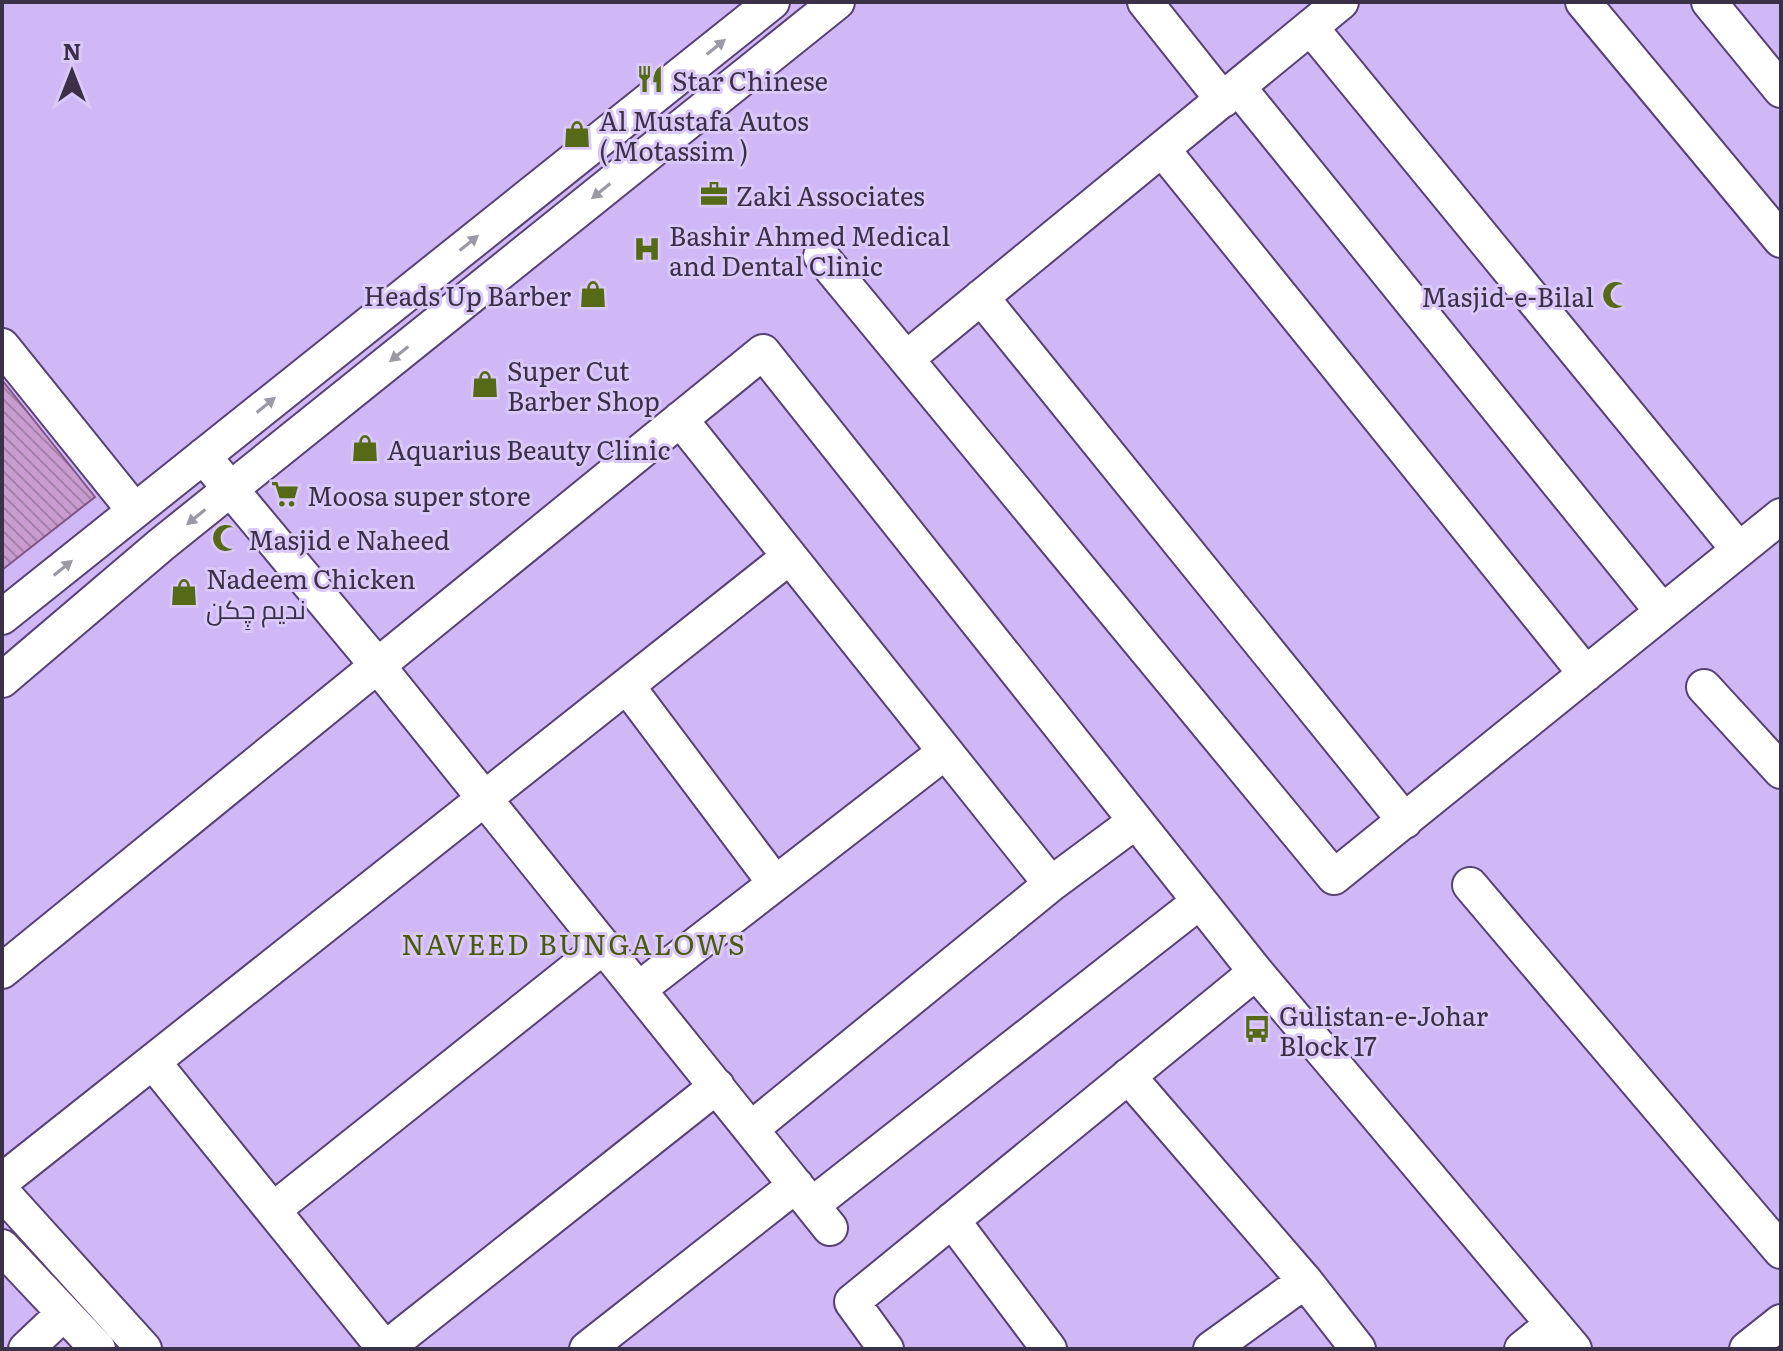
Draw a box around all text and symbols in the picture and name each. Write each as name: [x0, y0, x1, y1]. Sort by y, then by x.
north arrow: [32, 32, 112, 112]
text: N: [63, 34, 81, 67]
one-way arrow: [706, 39, 726, 55]
place label: Star Chinese: [672, 60, 828, 99]
restaurant icon: Star Chinese: [635, 64, 665, 94]
place label: Al Mustafa Autos ( Motassim ): [599, 100, 809, 169]
shop icon: Al Mustafa Autos ( Motassim ): [562, 119, 592, 149]
place label: Zaki Associates: [736, 175, 925, 214]
office icon: Zaki Associates: [699, 179, 729, 209]
one-way arrow: [592, 182, 612, 199]
place label: Bashir Ahmed Medical and Dental Clinic: [669, 215, 950, 284]
hospital icon: Bashir Ahmed Medical and Dental Clinic: [632, 234, 662, 264]
one-way arrow: [459, 236, 479, 252]
place label: Heads Up Barber: [363, 275, 572, 314]
place label: Masjid-e-Bilal: [1421, 276, 1594, 315]
shop icon: Heads Up Barber: [578, 279, 608, 309]
mosque icon: Masjid-e-Bilal: [1601, 280, 1631, 310]
one-way arrow: [389, 345, 409, 362]
place label: Super Cut Barber Shop: [507, 350, 660, 419]
shop icon: Super Cut Barber Shop: [470, 369, 500, 399]
one-way arrow: [256, 398, 276, 414]
place label: Aquarius Beauty Clinic: [387, 429, 670, 468]
shop icon: Aquarius Beauty Clinic: [350, 433, 380, 463]
place label: Moosa super store: [307, 475, 531, 514]
supermarket icon: Moosa super store: [270, 479, 300, 509]
one-way arrow: [186, 508, 206, 525]
place label: Masjid e Naheed: [248, 519, 450, 558]
mosque icon: Masjid e Naheed: [211, 523, 241, 553]
place label: Nadeem Chicken ندیم چِکن: [206, 558, 416, 630]
one-way arrow: [52, 560, 72, 577]
shop icon: Nadeem Chicken ندیم چِکن: [169, 577, 199, 607]
district label: NAVEED BUNGALOWS: [401, 922, 747, 964]
place label: Gulistan-e-Johar Block 17: [1279, 995, 1489, 1064]
bus stop icon: Gulistan-e-Johar Block 17: [1242, 1014, 1272, 1044]

